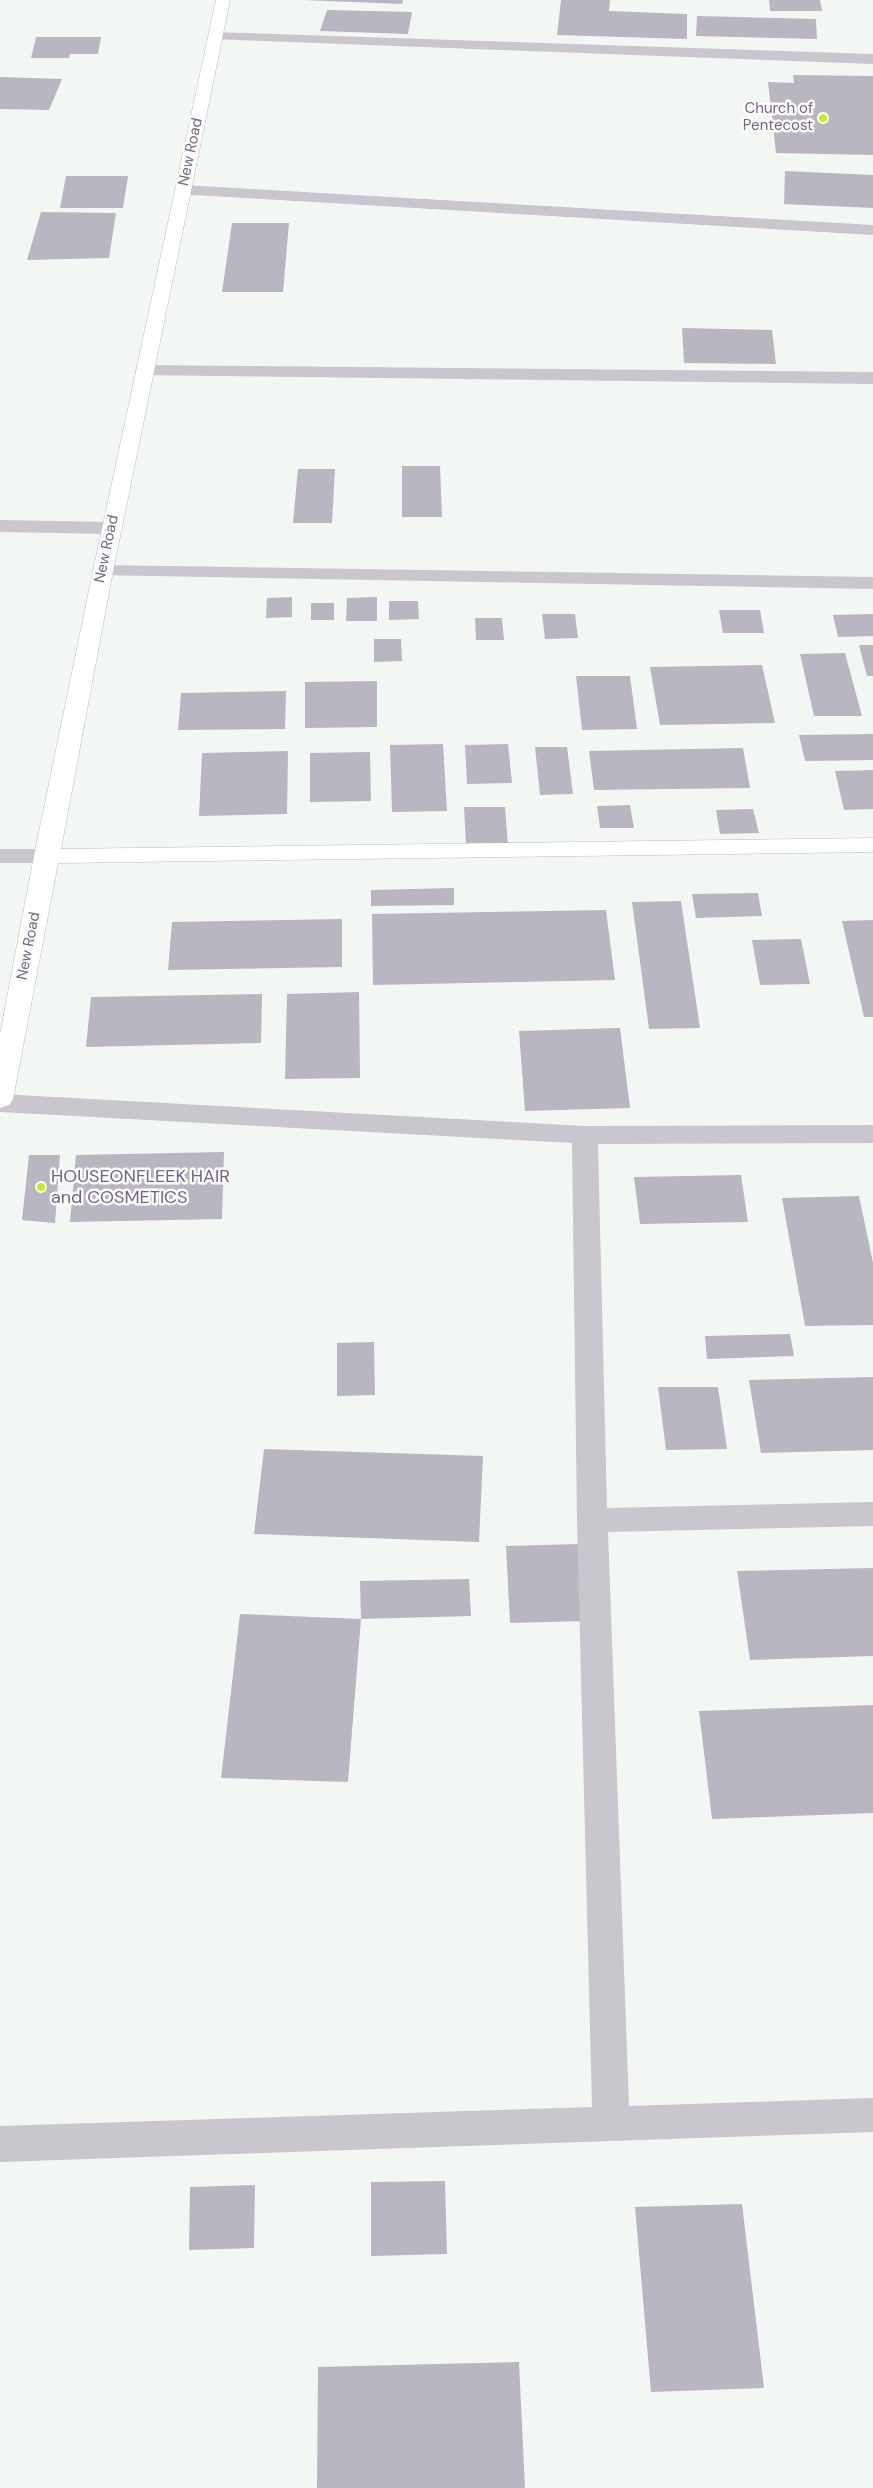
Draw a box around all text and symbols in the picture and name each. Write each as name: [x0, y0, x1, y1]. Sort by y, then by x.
place label: Church of Pentecost: [743, 100, 813, 135]
marker: Church of Pentecost: [817, 112, 829, 124]
street label: New Road: [175, 116, 207, 188]
street label: New Road: [91, 513, 123, 585]
street label: New Road: [14, 910, 44, 982]
place label: HOUSEONFLEEK HAIR and COSMETICS: [51, 1166, 230, 1208]
marker: HOUSEONFLEEK HAIR and COSMETICS: [35, 1181, 47, 1193]

